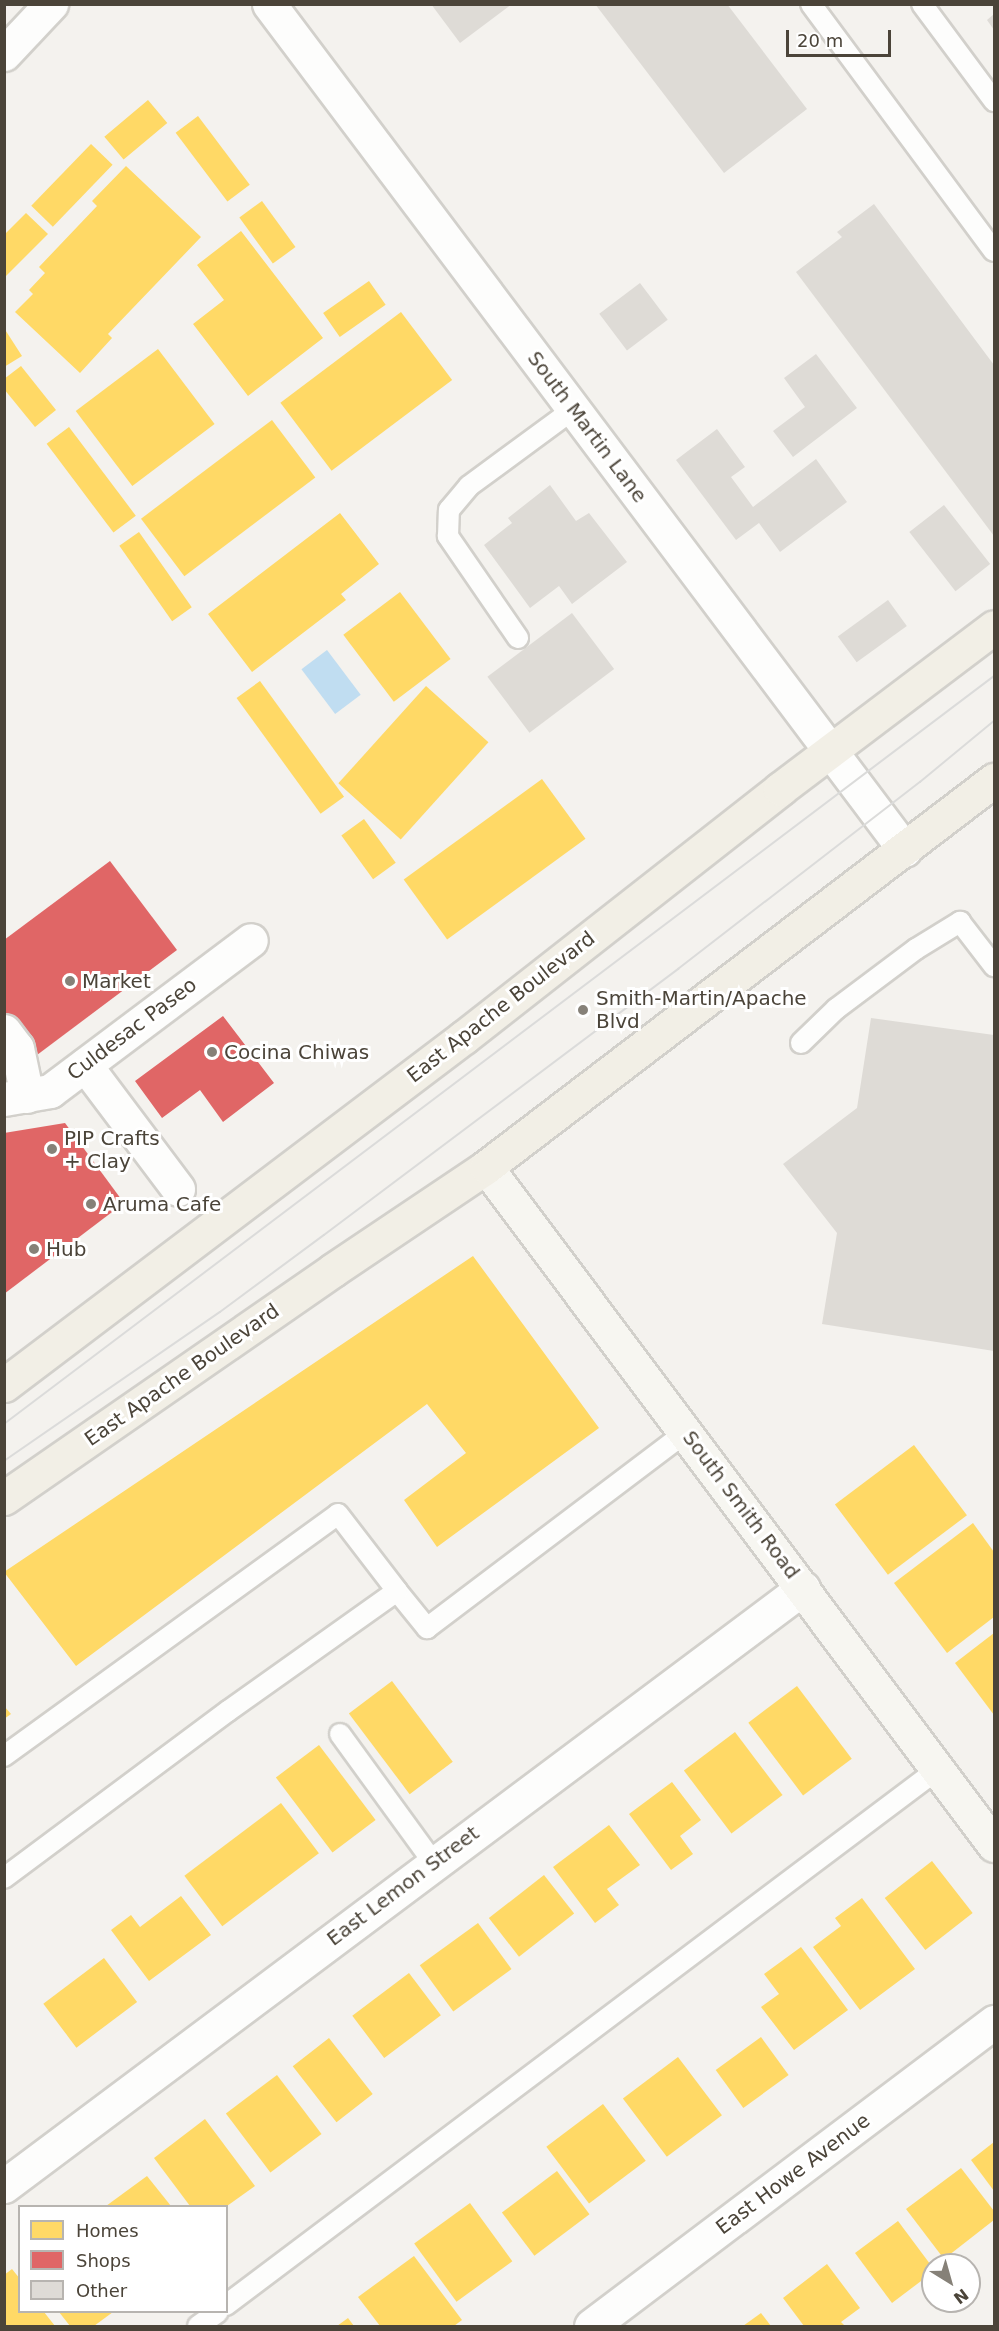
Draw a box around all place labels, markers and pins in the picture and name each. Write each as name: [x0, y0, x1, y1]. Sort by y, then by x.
place label: Market: [82, 969, 151, 993]
marker: Market: [63, 974, 77, 988]
place label: Smith-Martin/Apache Blvd: [596, 987, 807, 1034]
marker: Smith-Martin/Apache Blvd: [574, 1001, 592, 1019]
place label: Cocina Chiwas: [224, 1040, 369, 1064]
marker: Cocina Chiwas: [205, 1045, 219, 1059]
place label: PIP Crafts + Clay: [64, 1126, 160, 1173]
marker: PIP Crafts + Clay: [45, 1142, 59, 1156]
place label: Aruma Cafe: [103, 1192, 221, 1216]
marker: Aruma Cafe: [84, 1197, 98, 1211]
place label: Hub: [46, 1237, 86, 1261]
marker: Hub: [27, 1242, 41, 1256]

